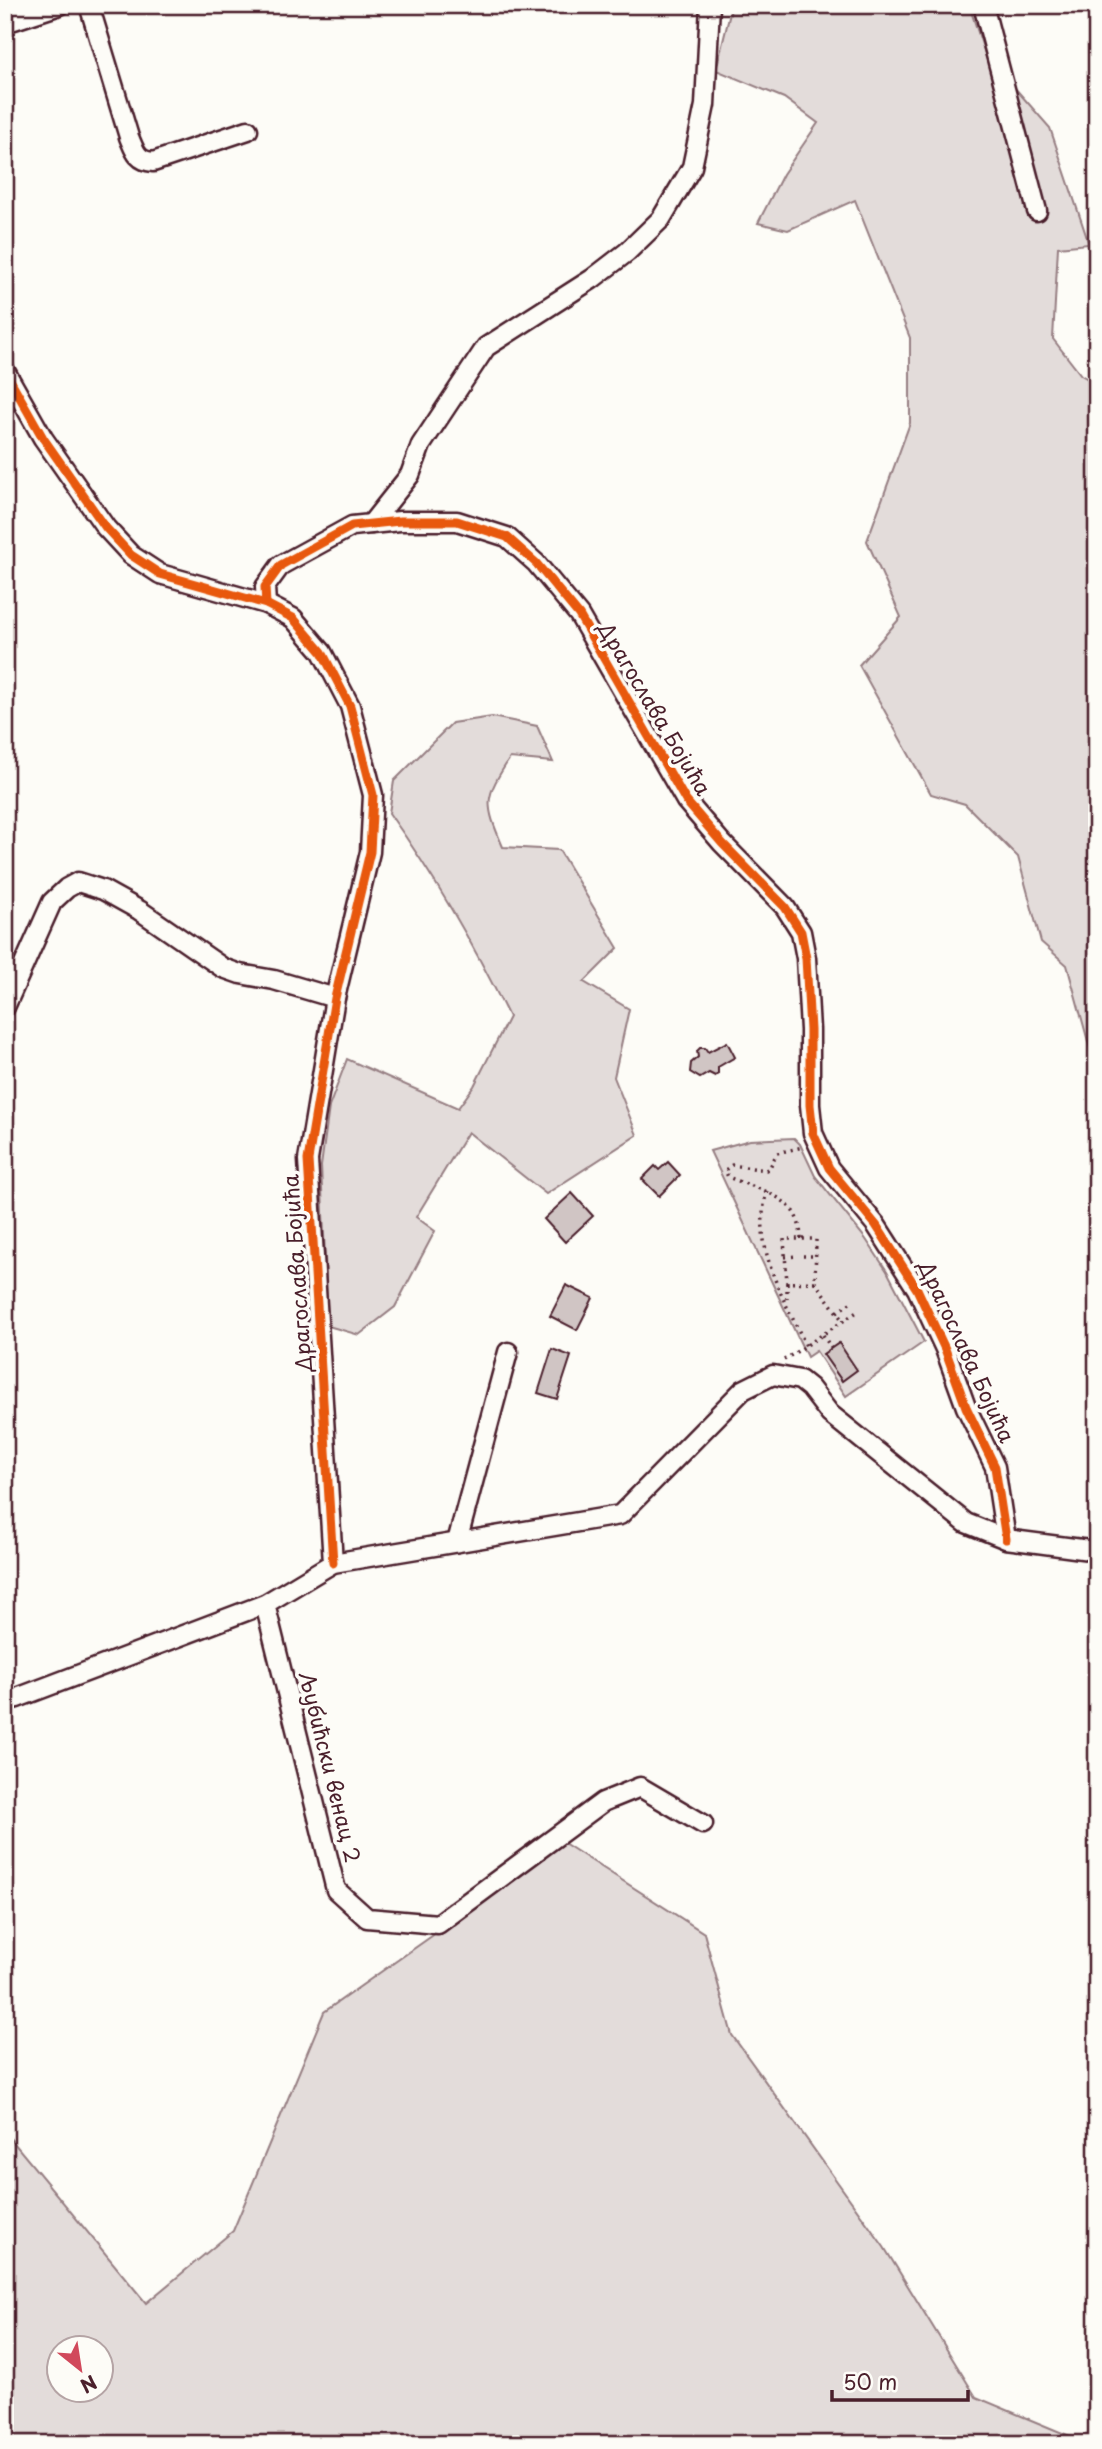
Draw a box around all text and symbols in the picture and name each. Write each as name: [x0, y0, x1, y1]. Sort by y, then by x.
street label: Драгослава Бојића: [591, 614, 721, 802]
street label: Драгослава Бојића: [273, 1173, 319, 1374]
street label: Драгослава Бојића: [911, 1254, 1024, 1448]
street label: Љубићски венац 2: [292, 1667, 370, 1866]
north arrow: [46, 2334, 116, 2404]
scale bar: [832, 2358, 969, 2402]
text: 50 m: [843, 2365, 897, 2397]
text: N: [75, 2369, 103, 2400]

